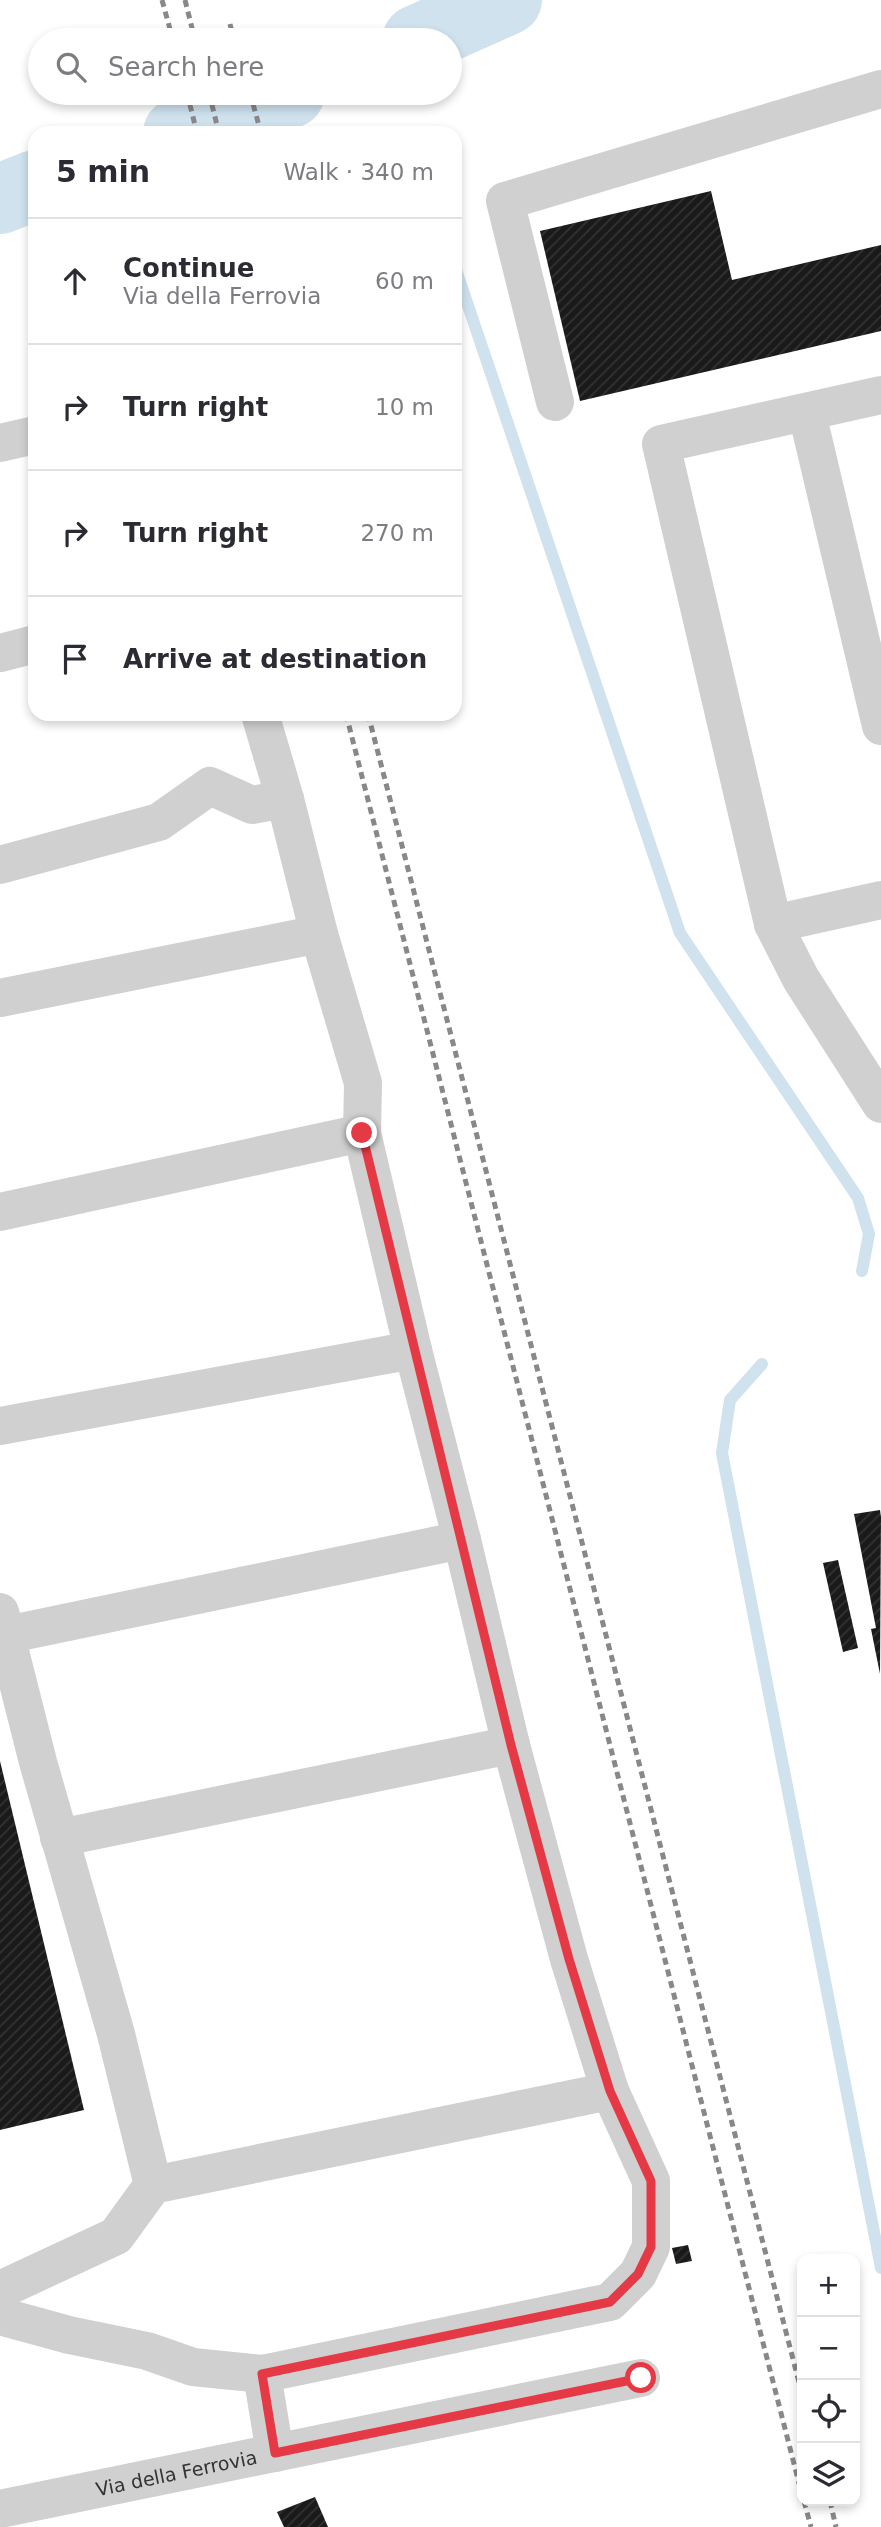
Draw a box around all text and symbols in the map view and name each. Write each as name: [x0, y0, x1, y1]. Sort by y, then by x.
search box: [28, 28, 462, 105]
icon: search: [52, 48, 90, 86]
text: Search here: [108, 52, 264, 82]
text: 5 min: [56, 154, 150, 189]
text: Walk · 340 m: [283, 159, 434, 185]
text: Continue: [123, 253, 254, 283]
icon: ahead: [56, 262, 94, 300]
text: 60 m: [375, 268, 434, 294]
text: Via della Ferrovia: [123, 283, 321, 309]
icon: right: [56, 388, 94, 426]
text: Turn right: [123, 392, 268, 422]
text: 10 m: [375, 394, 434, 420]
icon: right: [56, 514, 94, 552]
text: Turn right: [123, 518, 268, 548]
text: 270 m: [360, 520, 434, 546]
icon: arrive: [56, 640, 94, 678]
text: Arrive at destination: [123, 644, 427, 674]
route end: [346, 1117, 377, 1148]
map controls: [797, 2254, 860, 2506]
button: +: [797, 2254, 860, 2317]
button: −: [797, 2317, 860, 2380]
route start: [625, 2362, 656, 2393]
button: locate: [797, 2380, 860, 2443]
button: layers: [797, 2443, 860, 2506]
street label: Via della Ferrovia: [94, 2446, 259, 2500]

